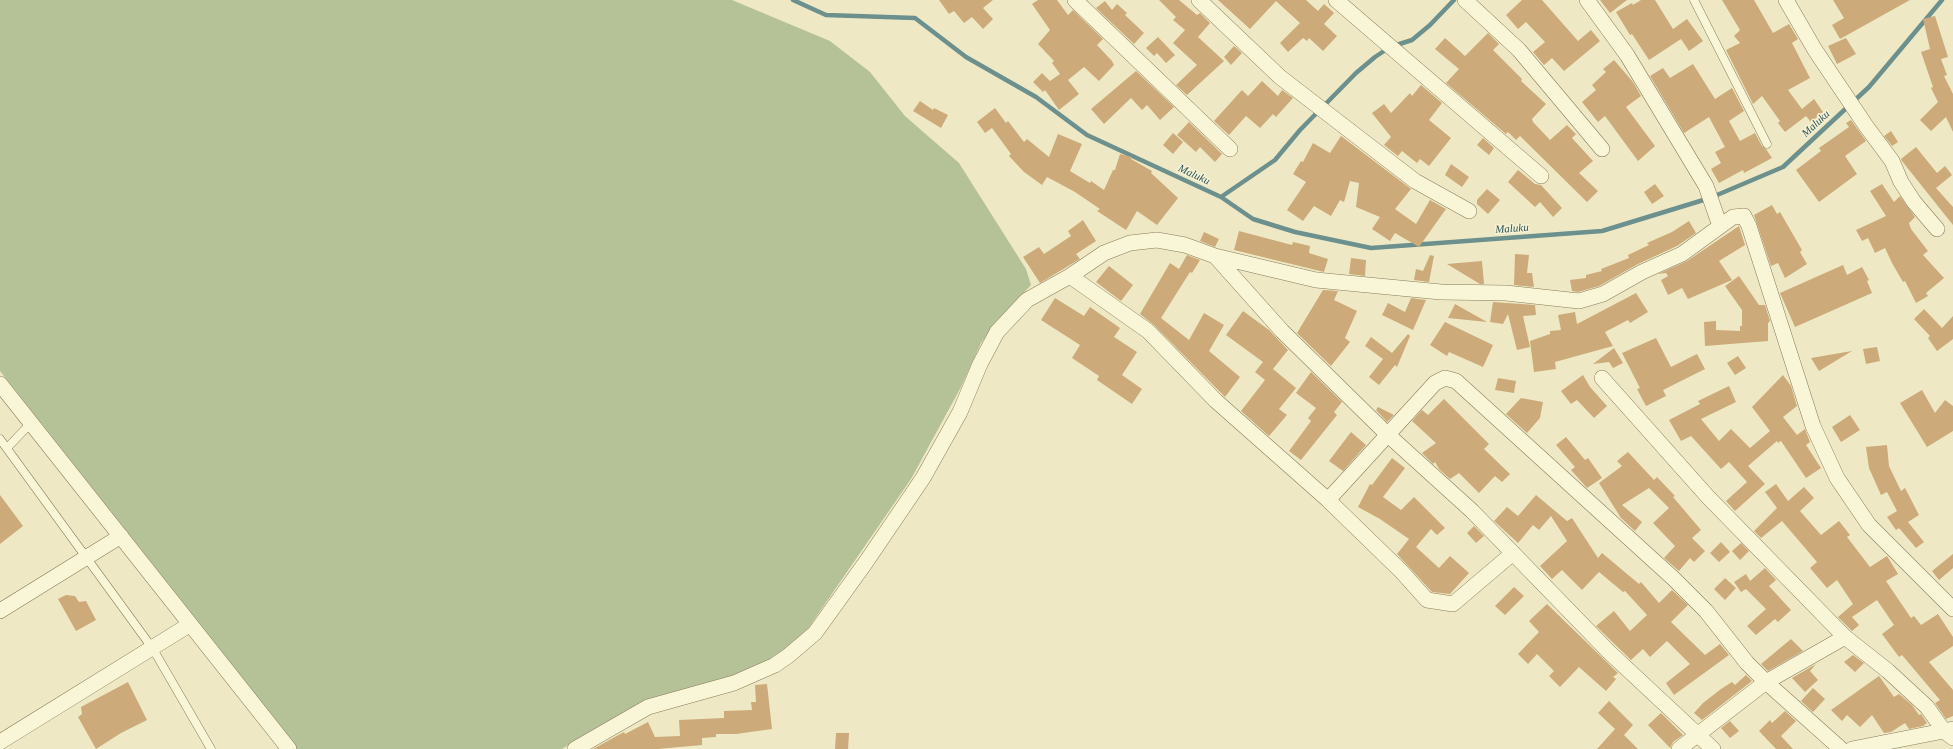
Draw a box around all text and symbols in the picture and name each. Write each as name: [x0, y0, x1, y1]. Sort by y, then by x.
water label: Maluku: [1799, 108, 1833, 140]
water label: Maluku: [1176, 162, 1212, 188]
water label: Maluku: [1495, 221, 1529, 237]

